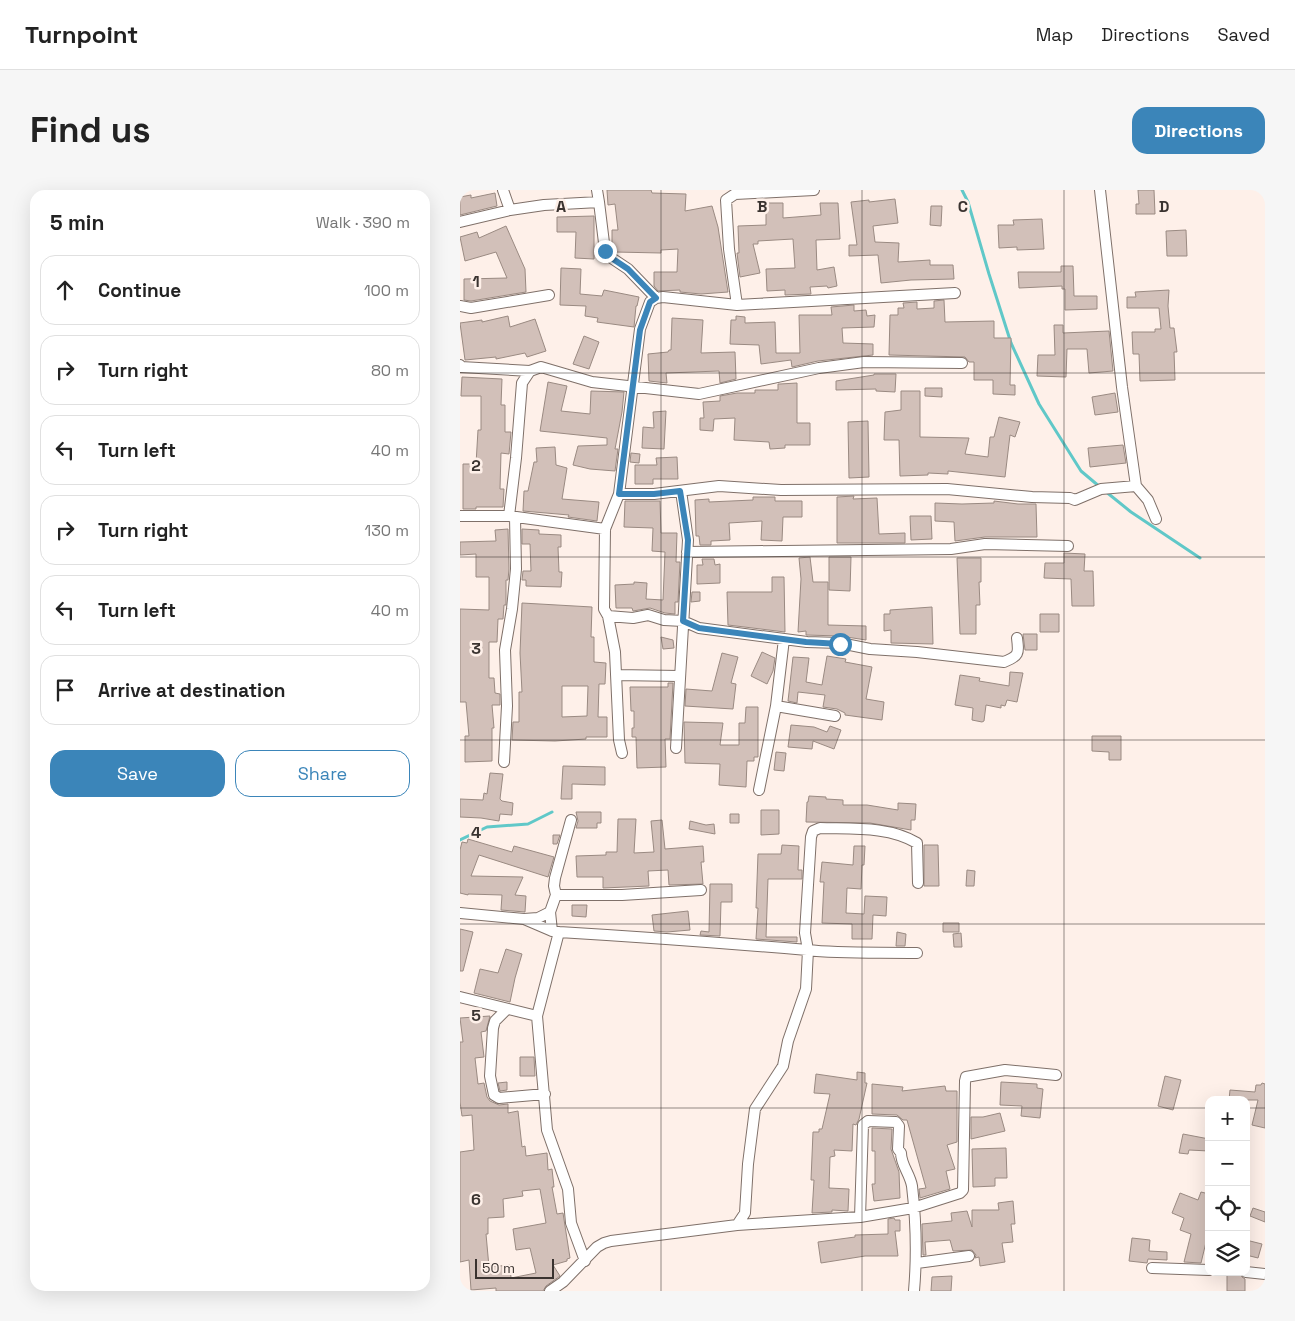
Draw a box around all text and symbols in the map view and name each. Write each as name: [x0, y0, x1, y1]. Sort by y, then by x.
text: Turnpoint: [25, 19, 138, 50]
text: Map: [1036, 23, 1073, 46]
text: Directions: [1101, 23, 1190, 46]
text: Saved: [1218, 23, 1270, 46]
button: Directions: [1132, 107, 1265, 154]
text: Find us: [30, 108, 151, 152]
text: A: [556, 196, 566, 217]
text: B: [757, 196, 767, 217]
text: C: [958, 196, 968, 217]
text: D: [1159, 196, 1169, 217]
text: 5 min: [50, 209, 104, 236]
text: Walk · 390 m: [316, 212, 410, 233]
route end: [594, 240, 617, 263]
text: 1: [472, 271, 480, 292]
icon: ahead: [51, 276, 79, 304]
text: Continue: [98, 278, 181, 303]
text: 100 m: [364, 280, 409, 301]
icon: right: [51, 356, 79, 384]
text: Turn right: [98, 358, 188, 383]
text: 80 m: [371, 360, 409, 381]
icon: left: [51, 436, 79, 464]
text: Turn left: [98, 438, 176, 463]
text: 40 m: [371, 440, 409, 461]
text: 2: [471, 455, 481, 476]
icon: right: [51, 516, 79, 544]
text: Turn right: [98, 518, 188, 543]
text: 130 m: [365, 520, 409, 541]
icon: left: [51, 596, 79, 624]
text: Turn left: [98, 598, 176, 623]
text: 40 m: [371, 600, 409, 621]
route start: [829, 633, 852, 656]
text: 3: [471, 638, 481, 659]
icon: arrive: [51, 676, 79, 704]
text: Arrive at destination: [98, 678, 286, 703]
button: Save: [50, 750, 225, 797]
button: Share: [235, 750, 410, 797]
text: 4: [471, 822, 481, 843]
text: 5: [471, 1005, 481, 1026]
map controls: [1205, 1096, 1250, 1276]
button: +: [1205, 1096, 1250, 1141]
button: −: [1205, 1141, 1250, 1186]
button: locate: [1205, 1186, 1250, 1231]
text: 6: [471, 1189, 481, 1210]
button: layers: [1205, 1231, 1250, 1276]
scale bar: [475, 1256, 554, 1279]
text: 50 m: [482, 1259, 515, 1277]

